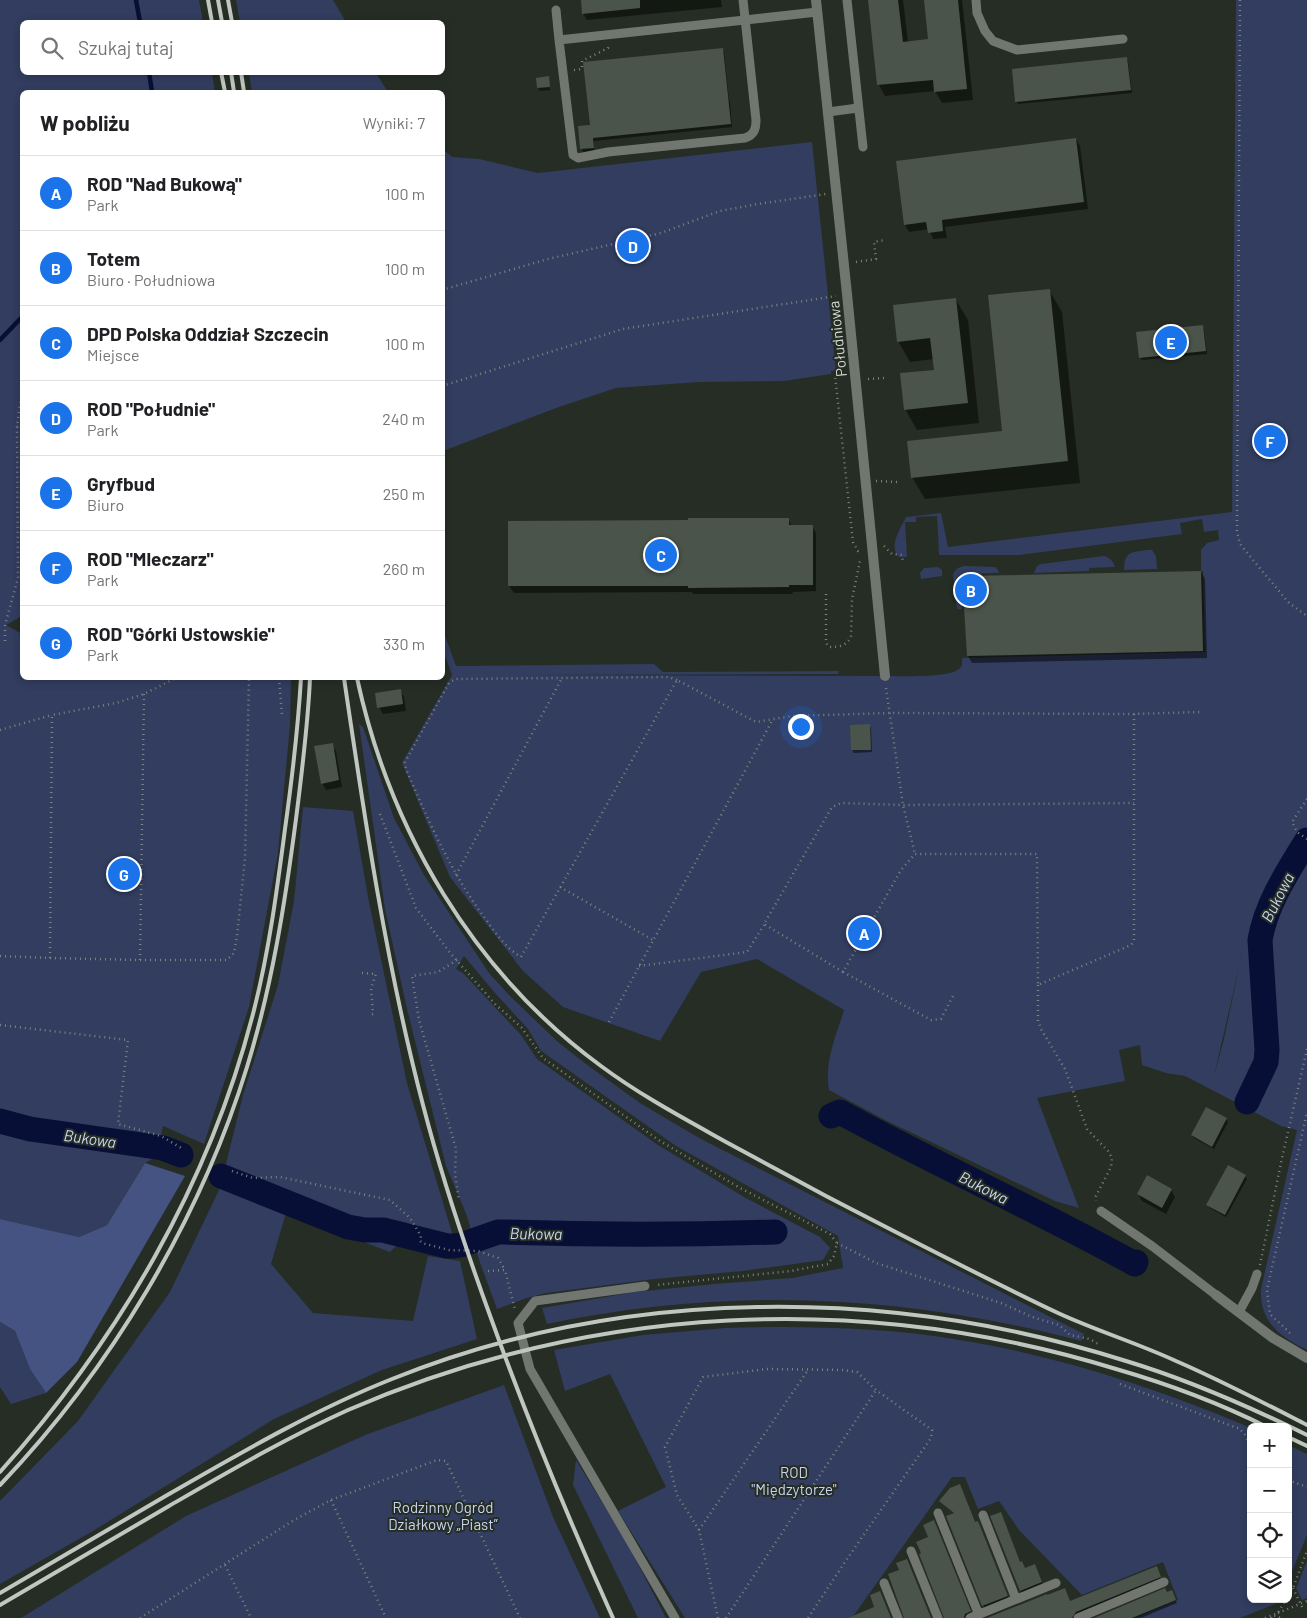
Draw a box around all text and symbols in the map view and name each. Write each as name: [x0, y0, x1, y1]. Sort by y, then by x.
search box: [20, 20, 445, 75]
icon: search: [38, 34, 66, 62]
text: Szukaj tutaj: [78, 36, 174, 59]
text: W pobliżu: [40, 110, 130, 135]
text: Wyniki: 7: [363, 113, 425, 132]
text: ROD "Nad Bukową": [87, 172, 242, 195]
text: A: [51, 184, 61, 203]
text: 100 m: [385, 184, 425, 203]
text: Park: [87, 195, 118, 214]
pin: D: [617, 227, 649, 265]
text: Totem: [87, 247, 140, 270]
text: B: [51, 259, 61, 278]
text: 100 m: [385, 259, 425, 278]
text: Biuro · Południowa: [87, 270, 215, 289]
street label: Południowa: [824, 300, 850, 378]
text: DPD Polska Oddział Szczecin: [87, 322, 329, 345]
pin: E: [1155, 323, 1187, 361]
text: C: [51, 334, 61, 353]
text: 100 m: [385, 334, 425, 353]
text: Miejsce: [87, 345, 139, 364]
text: ROD "Południe": [87, 397, 215, 420]
text: D: [51, 409, 61, 428]
text: 240 m: [382, 409, 425, 428]
text: Park: [87, 420, 118, 439]
pin: F: [1254, 422, 1286, 460]
text: Gryfbud: [87, 472, 155, 495]
text: E: [51, 484, 61, 503]
text: 250 m: [383, 484, 425, 503]
text: Biuro: [87, 495, 124, 514]
pin: C: [645, 536, 677, 574]
text: ROD "Mleczarz": [87, 547, 214, 570]
text: F: [52, 559, 60, 578]
text: 260 m: [383, 559, 425, 578]
text: Park: [87, 570, 118, 589]
pin: B: [955, 571, 987, 609]
text: ROD "Górki Ustowskie": [87, 622, 275, 645]
text: G: [51, 634, 61, 653]
text: 330 m: [383, 634, 425, 653]
text: Park: [87, 645, 118, 664]
your location: [788, 714, 814, 740]
pin: G: [108, 855, 140, 893]
water label: Bukowa: [1257, 869, 1297, 925]
pin: A: [848, 914, 880, 952]
water label: Bukowa: [63, 1125, 117, 1151]
water label: Bukowa: [956, 1167, 1012, 1207]
water label: Bukowa: [509, 1223, 563, 1243]
map controls: [1247, 1423, 1292, 1603]
button: +: [1247, 1423, 1292, 1468]
park label: ROD "Międzytorze": [751, 1463, 837, 1498]
button: −: [1247, 1468, 1292, 1513]
park label: Rodzinny Ogród Działkowy „Piast”: [388, 1498, 498, 1533]
button: locate: [1247, 1513, 1292, 1558]
button: layers: [1247, 1558, 1292, 1603]

